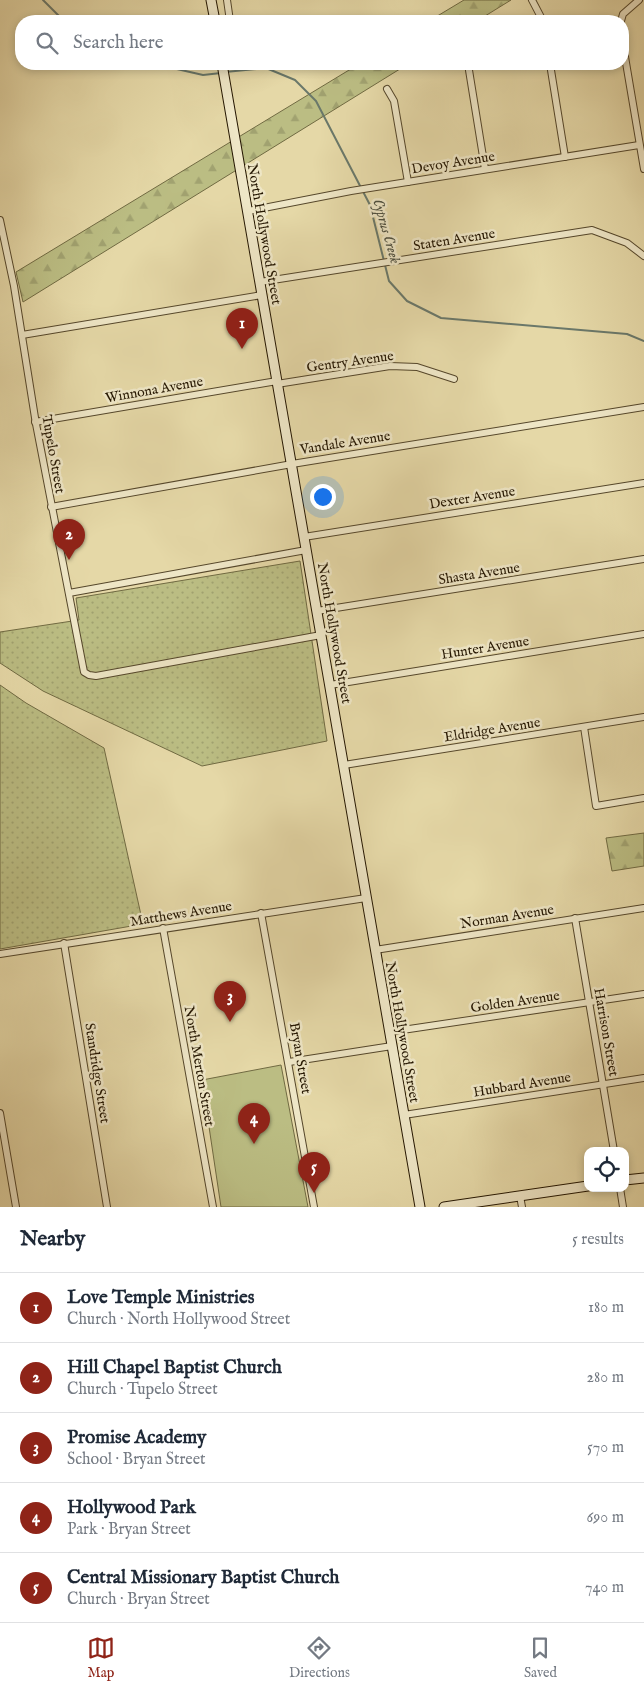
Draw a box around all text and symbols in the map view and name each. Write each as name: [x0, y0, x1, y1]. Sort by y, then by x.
search box: [15, 15, 629, 70]
icon: search: [33, 29, 61, 57]
text: Search here: [73, 31, 164, 55]
street label: Devoy Avenue: [410, 147, 497, 178]
street label: North Hollywood Street: [243, 162, 285, 306]
water label: Cyprus Creek: [368, 197, 405, 266]
street label: Staten Avenue: [412, 225, 497, 255]
pin: 1: [226, 308, 258, 349]
street label: Gentry Avenue: [305, 347, 395, 377]
street label: Winnona Avenue: [104, 372, 205, 407]
street label: Tupelo Street: [37, 414, 69, 495]
street label: Vandale Avenue: [298, 427, 392, 459]
street label: Dexter Avenue: [428, 482, 517, 514]
your location: [310, 484, 336, 510]
pin: 2: [53, 519, 85, 560]
street label: Shasta Avenue: [437, 559, 522, 589]
street label: North Hollywood Street: [313, 561, 355, 705]
street label: Hunter Avenue: [440, 632, 531, 664]
street label: Eldridge Avenue: [443, 713, 542, 746]
street label: Matthews Avenue: [129, 897, 234, 931]
street label: Norman Avenue: [459, 901, 556, 933]
street label: North Hollywood Street: [381, 960, 423, 1104]
pin: 3: [214, 981, 246, 1022]
street label: Harrison Street: [589, 986, 623, 1078]
street label: Golden Avenue: [470, 987, 561, 1017]
street label: North Merton Street: [180, 1005, 218, 1128]
street label: Bryan Street: [285, 1021, 315, 1096]
street label: Standridge Street: [80, 1022, 114, 1125]
street label: Hubbard Avenue: [472, 1068, 573, 1102]
pin: 4: [238, 1103, 270, 1144]
map controls: [584, 1147, 629, 1192]
button: locate: [584, 1147, 629, 1192]
pin: 5: [298, 1152, 330, 1193]
text: Nearby: [20, 1226, 85, 1253]
text: 5 results: [572, 1230, 624, 1250]
text: Love Temple Ministries: [67, 1286, 254, 1310]
text: 1: [33, 1298, 39, 1318]
text: 180 m: [588, 1298, 624, 1318]
text: Church · North Hollywood Street: [67, 1310, 290, 1330]
text: Hill Chapel Baptist Church: [67, 1356, 282, 1380]
text: 2: [32, 1368, 40, 1388]
text: 280 m: [587, 1368, 624, 1388]
text: Church · Tupelo Street: [67, 1380, 218, 1400]
text: Promise Academy: [67, 1426, 206, 1450]
text: 3: [33, 1438, 39, 1458]
text: 570 m: [587, 1438, 624, 1458]
text: School · Bryan Street: [67, 1450, 205, 1470]
text: Hollywood Park: [67, 1496, 196, 1520]
text: 4: [32, 1508, 40, 1528]
text: 690 m: [587, 1508, 624, 1528]
text: Park · Bryan Street: [67, 1520, 191, 1540]
text: Central Missionary Baptist Church: [67, 1566, 339, 1590]
text: 5: [33, 1578, 39, 1598]
text: 740 m: [585, 1578, 624, 1598]
text: Church · Bryan Street: [67, 1590, 210, 1610]
tab: Map: [87, 1634, 115, 1682]
tab: Directions: [289, 1634, 350, 1682]
tab: Saved: [524, 1634, 557, 1682]

